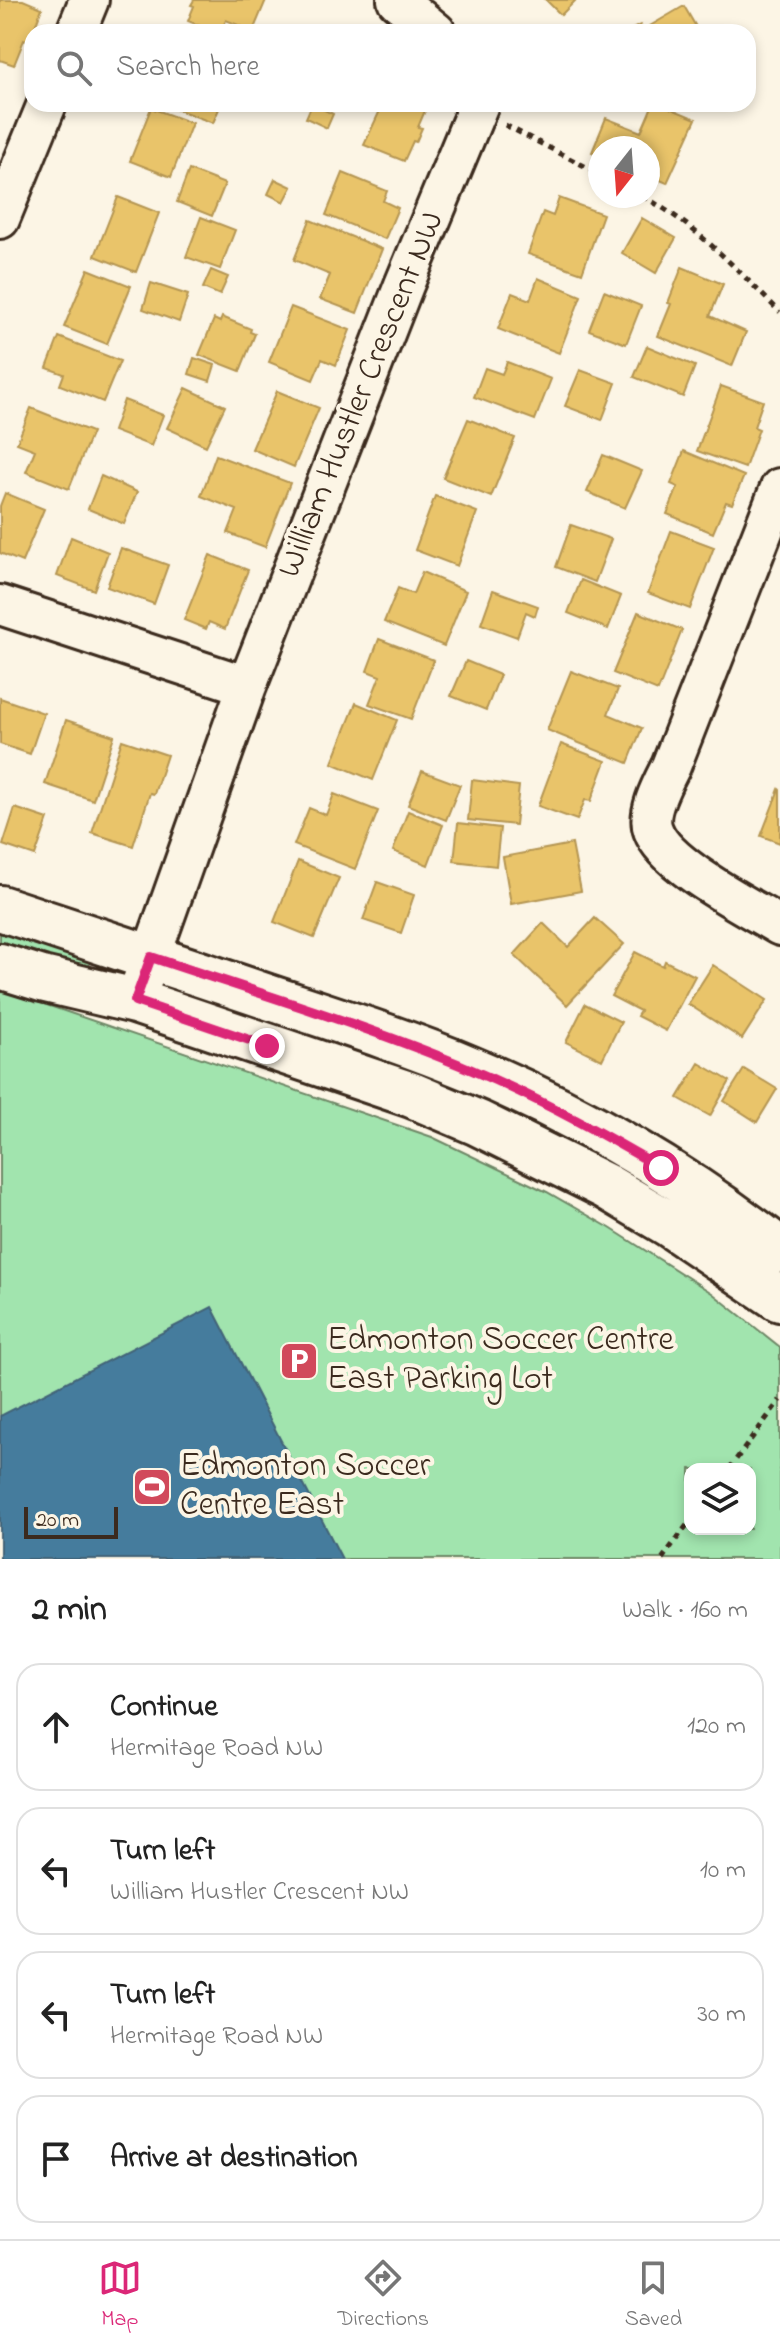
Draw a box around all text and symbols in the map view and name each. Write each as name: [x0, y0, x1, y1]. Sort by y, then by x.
search box: [24, 24, 756, 112]
icon: search: [52, 46, 96, 90]
text: Search here: [116, 46, 260, 90]
north arrow: [588, 136, 660, 208]
street label: William Hustler Crescent NW: [266, 204, 458, 586]
route end: [249, 1028, 285, 1064]
route start: [643, 1150, 679, 1186]
place label: Edmonton Soccer Centre East Parking Lot: [327, 1316, 674, 1405]
parking icon: Edmonton Soccer Centre East Parking Lot: [278, 1340, 320, 1382]
place label: Edmonton Soccer Centre East: [180, 1442, 431, 1531]
map controls: [684, 1463, 756, 1535]
button: layers: [684, 1463, 756, 1535]
sports icon: Edmonton Soccer Centre East: [131, 1466, 173, 1508]
scale bar: [24, 1503, 118, 1539]
text: 20 m: [36, 1505, 79, 1537]
text: 2 min: [32, 1586, 107, 1636]
text: Walk · 160 m: [622, 1592, 748, 1630]
text: Continue: [110, 1686, 218, 1730]
icon: ahead: [34, 1705, 78, 1749]
text: 120 m: [687, 1708, 746, 1746]
text: Hermitage Road NW: [110, 1730, 323, 1768]
text: Turn left: [110, 1830, 215, 1874]
icon: left: [34, 1849, 78, 1893]
text: 10 m: [700, 1852, 746, 1890]
text: William Hustler Crescent NW: [110, 1874, 409, 1912]
text: Turn left: [110, 1974, 215, 2018]
icon: left: [34, 1993, 78, 2037]
text: 30 m: [697, 1996, 746, 2034]
text: Hermitage Road NW: [110, 2018, 323, 2056]
icon: arrive: [34, 2137, 78, 2181]
text: Arrive at destination: [110, 2137, 358, 2181]
tab: Map: [98, 2256, 142, 2336]
tab: Directions: [338, 2256, 429, 2336]
tab: Saved: [625, 2256, 682, 2336]

